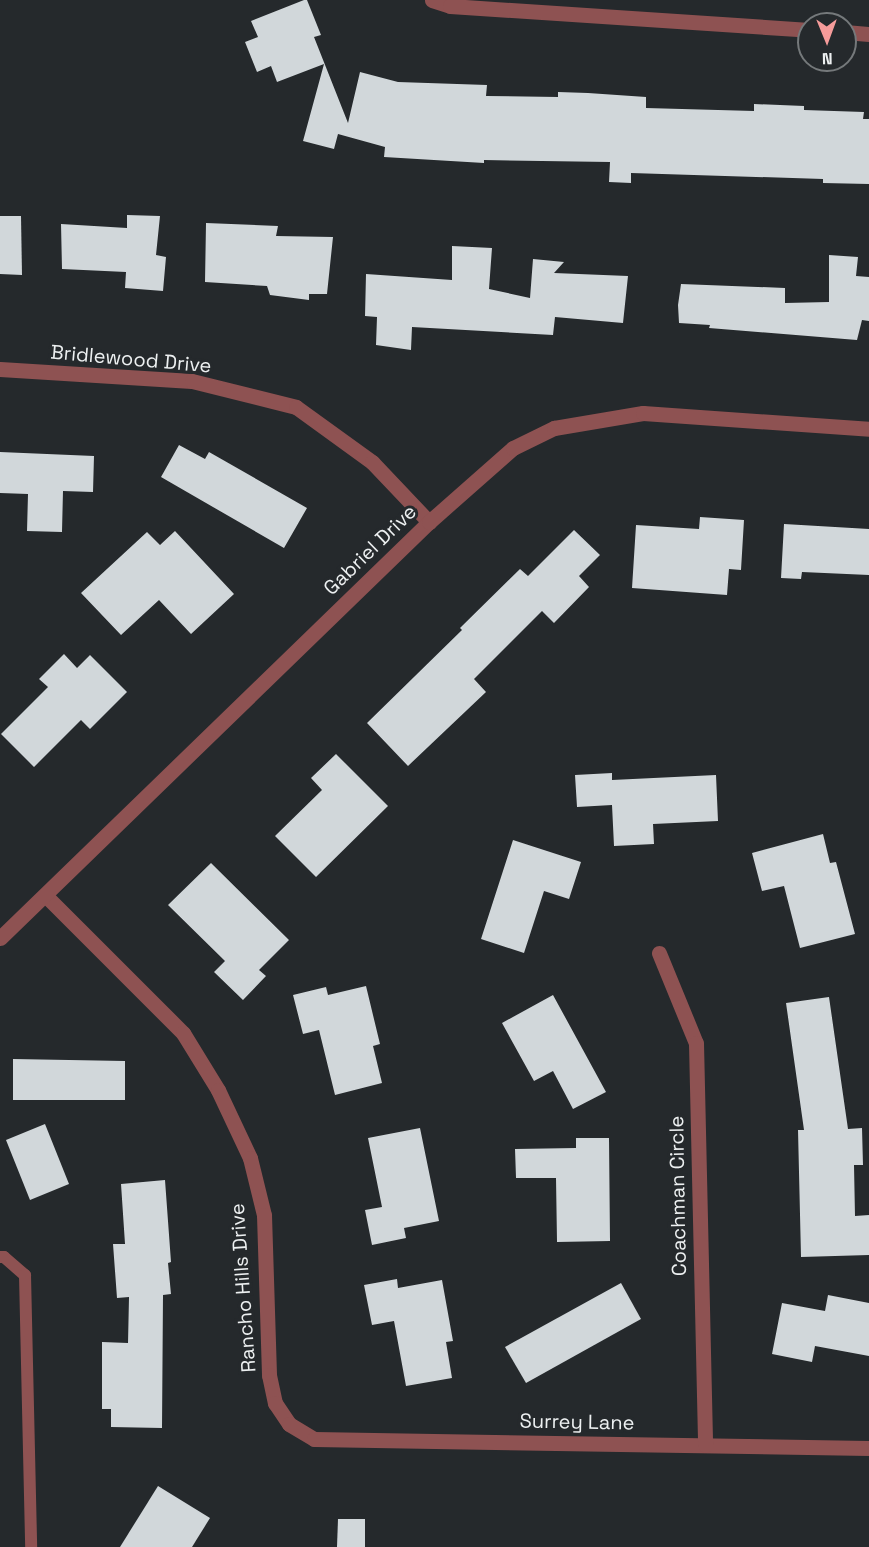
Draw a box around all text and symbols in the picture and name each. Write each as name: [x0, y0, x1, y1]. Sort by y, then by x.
north arrow: [797, 12, 857, 72]
text: N: [822, 48, 833, 69]
street label: Bridlewood Drive: [49, 340, 213, 378]
street label: Gabriel Drive: [319, 500, 421, 600]
street label: Coachman Circle: [665, 1116, 691, 1276]
street label: Rancho Hills Drive: [225, 1203, 261, 1373]
street label: Surrey Lane: [519, 1409, 635, 1435]

